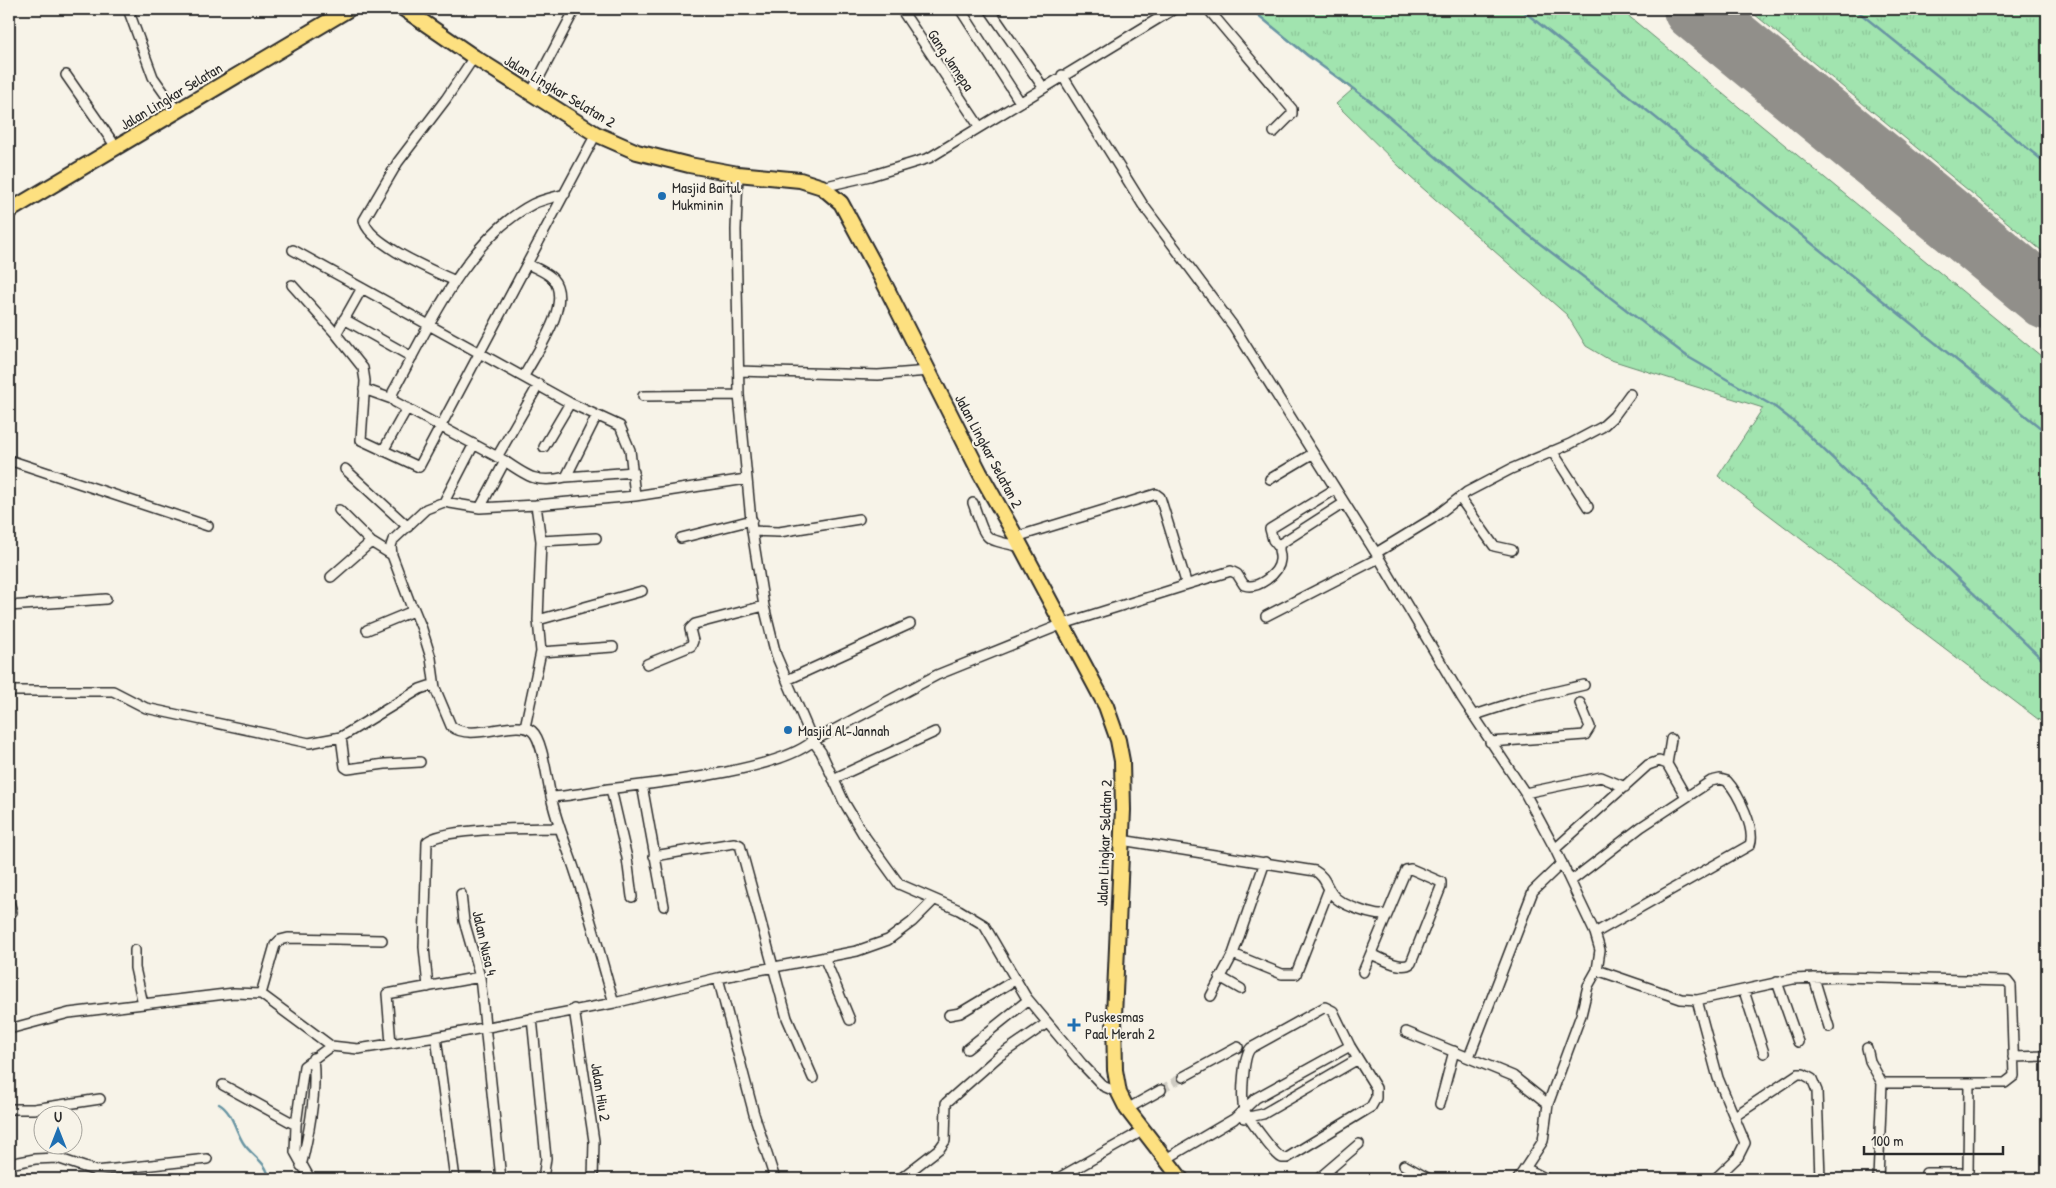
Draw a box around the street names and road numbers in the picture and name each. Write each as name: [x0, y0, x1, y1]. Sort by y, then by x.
street label: Gang Jamepa: [923, 25, 979, 95]
street label: Jalan Lingkar Selatan 2: [500, 49, 620, 133]
street label: Jalan Lingkar Selatan: [116, 57, 226, 135]
street label: Jalan Lingkar Selatan 2: [950, 390, 1028, 512]
street label: Jalan Lingkar Selatan 2: [1091, 780, 1117, 906]
street label: Jalan Nusa 4: [467, 908, 503, 978]
street label: Jalan Hiu 2: [586, 1062, 616, 1122]

